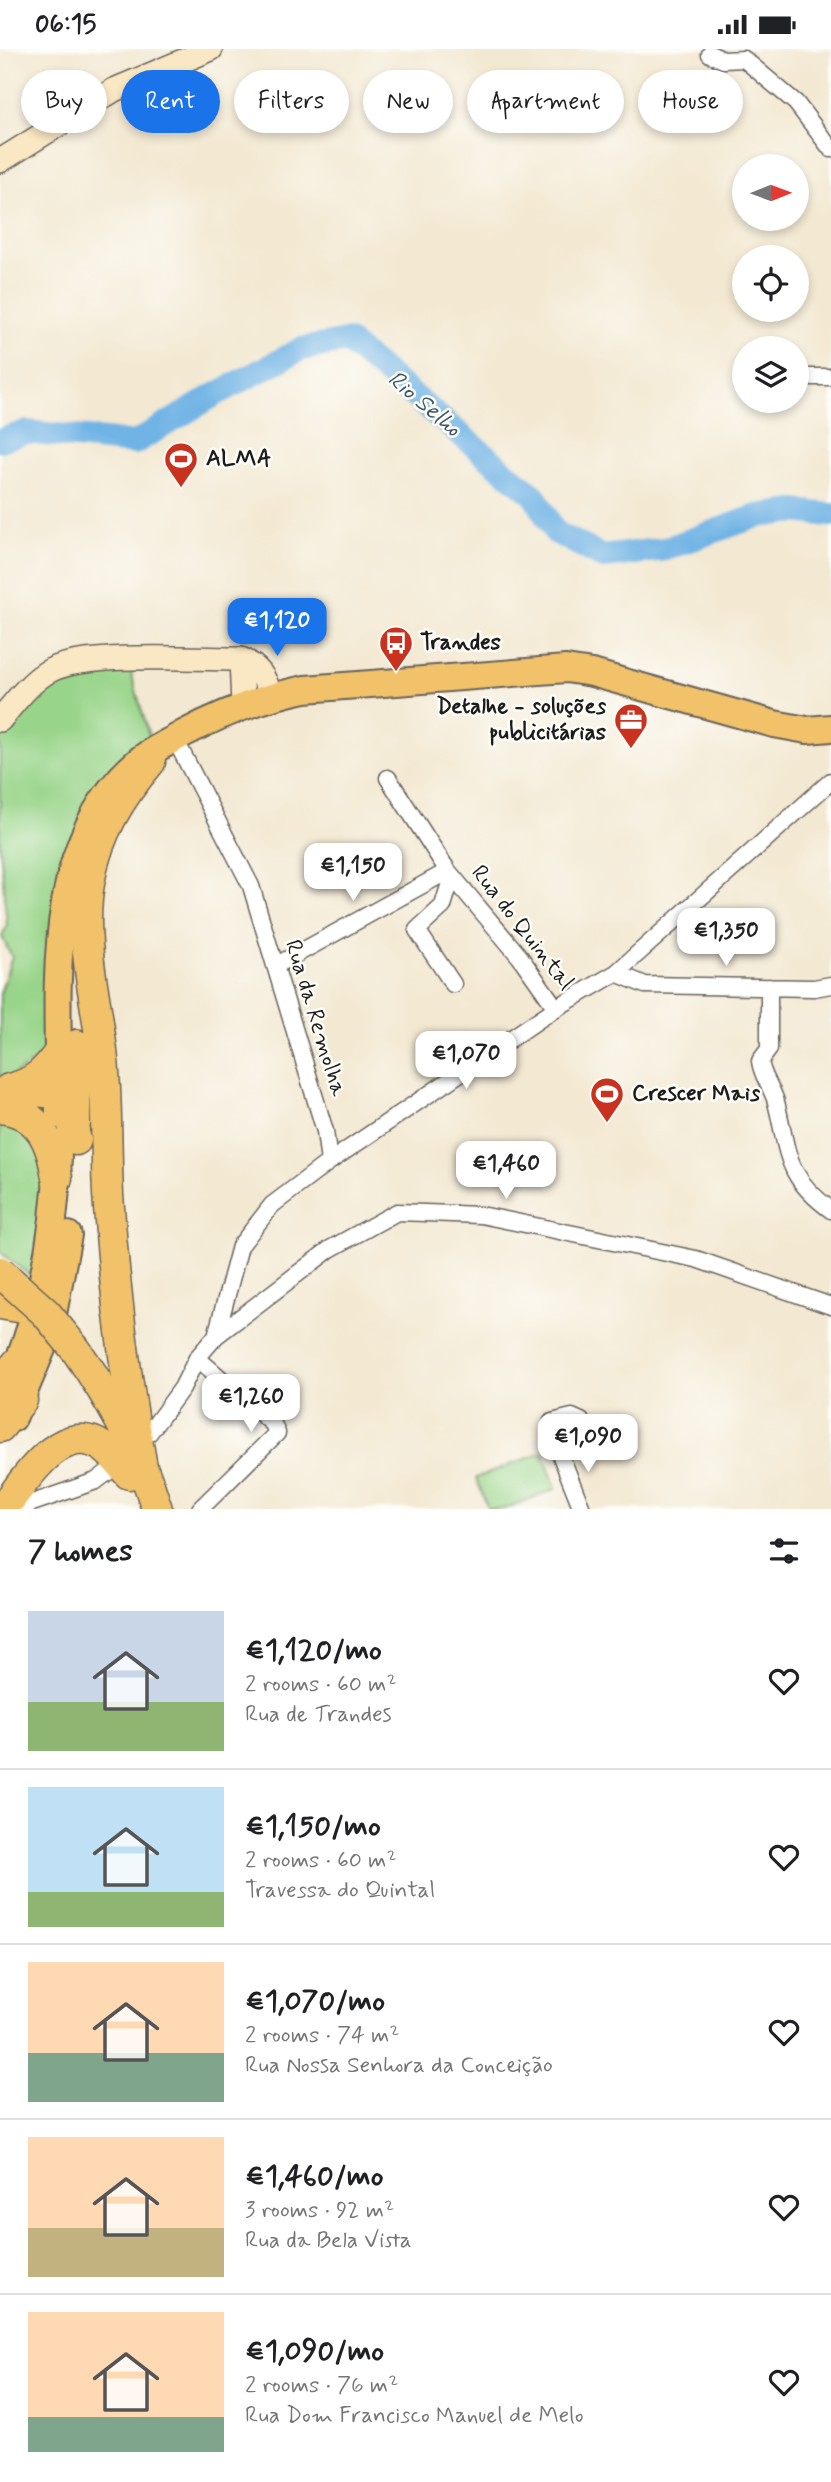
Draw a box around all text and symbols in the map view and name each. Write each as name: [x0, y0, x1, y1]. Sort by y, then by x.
text: 06:15: [35, 8, 96, 42]
chip: Buy: [21, 70, 107, 133]
chip: Rent: [121, 70, 220, 133]
chip: Filters: [234, 70, 349, 133]
chip: New: [363, 70, 453, 133]
chip: Apartment: [467, 70, 624, 133]
chip: House: [638, 70, 743, 133]
north arrow: [732, 154, 808, 231]
map controls: [732, 154, 809, 413]
button: locate: [732, 245, 809, 322]
button: layers: [732, 336, 809, 413]
water label: Rio Selho: [381, 364, 468, 444]
sports icon: ALMA: [162, 440, 200, 489]
place label: ALMA: [206, 444, 271, 474]
pin: €1,120: [220, 599, 334, 658]
text: €1,120: [244, 606, 310, 636]
bus stop icon: Trandes: [377, 624, 415, 673]
place label: Trandes: [420, 628, 502, 658]
place label: Detalhe - soluções publicitárias: [436, 692, 607, 748]
office icon: Detalhe - soluções publicitárias: [612, 701, 650, 750]
pin: €1,150: [296, 843, 410, 903]
text: €1,150: [320, 851, 386, 881]
street label: Rua do Quintal: [464, 859, 580, 997]
pin: €1,350: [669, 909, 783, 968]
text: €1,350: [693, 916, 759, 946]
street label: Rua da Remolha: [277, 936, 353, 1100]
pin: €1,070: [409, 1031, 523, 1091]
text: €1,070: [431, 1039, 501, 1069]
sports icon: Crescer Mais: [588, 1075, 626, 1124]
place label: Crescer Mais: [632, 1079, 761, 1109]
pin: €1,460: [449, 1141, 563, 1201]
text: €1,460: [472, 1149, 540, 1179]
pin: €1,260: [194, 1375, 308, 1434]
text: €1,260: [218, 1382, 284, 1412]
pin: €1,090: [531, 1415, 645, 1474]
text: €1,090: [554, 1422, 622, 1452]
text: 7 homes: [28, 1532, 133, 1571]
icon: filters: [765, 1532, 803, 1570]
text: €1,120/mo: [245, 1631, 382, 1670]
icon: home: [84, 1639, 168, 1723]
icon: heart: [765, 1662, 803, 1700]
text: 2 rooms · 60 m²: [245, 1670, 397, 1700]
text: Rua de Trandes: [245, 1700, 392, 1730]
text: €1,150/mo: [245, 1807, 381, 1846]
icon: home: [84, 1815, 168, 1899]
icon: heart: [765, 1838, 803, 1876]
text: 2 rooms · 60 m²: [245, 1846, 397, 1876]
text: Travessa do Quintal: [245, 1876, 435, 1906]
text: €1,070/mo: [245, 1982, 385, 2021]
icon: home: [84, 1990, 168, 2074]
icon: heart: [765, 2013, 803, 2051]
text: 2 rooms · 74 m²: [245, 2021, 400, 2051]
text: Rua Nossa Senhora da Conceição: [245, 2051, 553, 2081]
text: €1,460/mo: [245, 2157, 383, 2196]
icon: home: [84, 2165, 168, 2249]
icon: heart: [765, 2188, 803, 2226]
text: 3 rooms · 92 m²: [245, 2196, 394, 2226]
text: Rua da Bela Vista: [245, 2226, 412, 2256]
text: €1,090/mo: [245, 2332, 384, 2371]
icon: home: [84, 2340, 168, 2424]
icon: heart: [765, 2363, 803, 2401]
text: 2 rooms · 76 m²: [245, 2371, 398, 2401]
text: Rua Dom Francisco Manuel de Melo: [245, 2401, 584, 2431]

